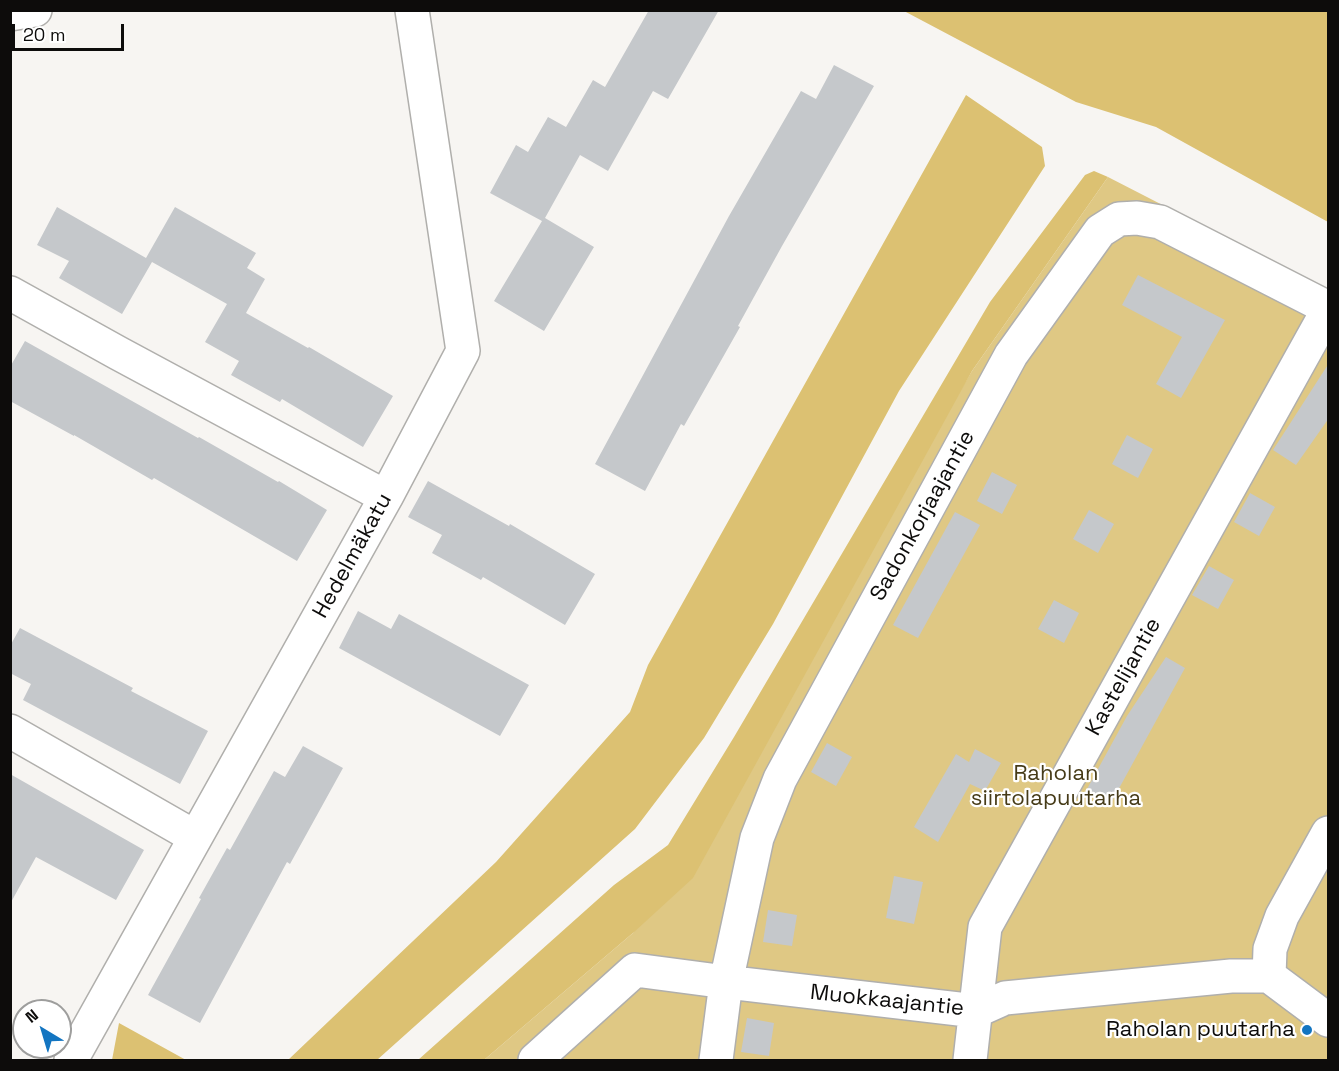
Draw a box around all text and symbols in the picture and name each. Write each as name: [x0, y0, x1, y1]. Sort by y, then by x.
scale bar: [15, 12, 128, 50]
text: 20 m: [23, 23, 66, 46]
street label: Sadonkorjaajantie: [865, 426, 981, 606]
street label: Hedelmäkatu: [308, 489, 398, 623]
street label: Kastelijantie: [1081, 613, 1167, 741]
park label: Raholan siirtolapuutarha: [971, 761, 1141, 812]
street label: Muokkaajantie: [809, 980, 965, 1022]
north arrow: [12, 999, 72, 1059]
text: N: [21, 1004, 43, 1028]
place label: Raholan puutarha: [1106, 1017, 1295, 1043]
marker: Raholan puutarha: [1300, 1023, 1314, 1037]

